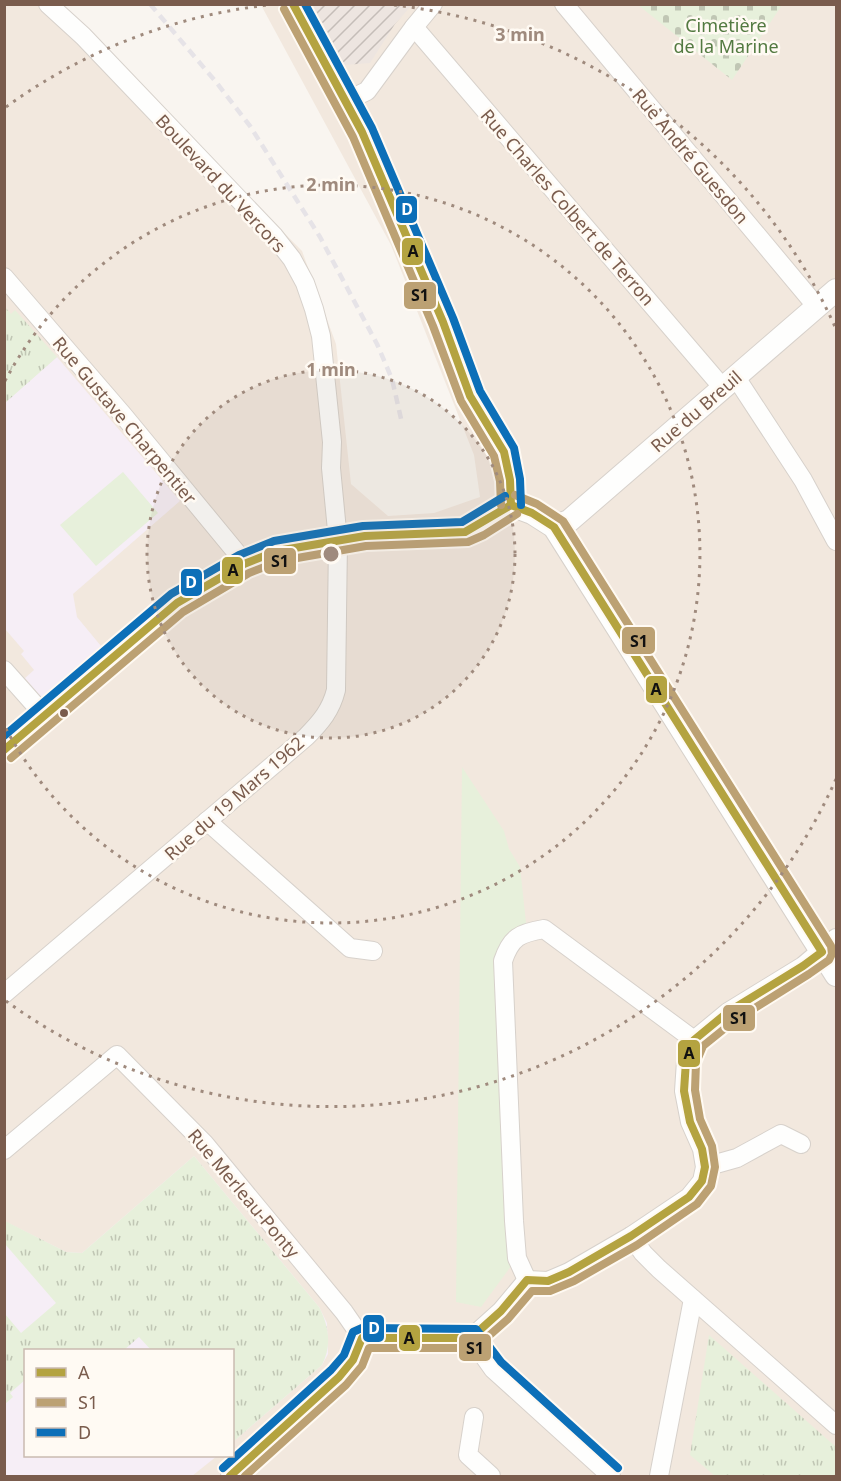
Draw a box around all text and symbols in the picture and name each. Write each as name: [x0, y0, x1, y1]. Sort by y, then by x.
park label: Cimetière de la Marine: [673, 13, 779, 58]
text: 3 min: [495, 22, 545, 46]
street label: Rue André Guesdon: [628, 84, 754, 228]
street label: Rue Charles Colbert de Terron: [476, 104, 660, 310]
street label: Boulevard du Vercors: [151, 109, 291, 257]
text: 2 min: [306, 172, 356, 196]
line badge: D: [395, 195, 418, 224]
text: D: [401, 198, 413, 220]
line badge: A: [401, 237, 424, 266]
text: A: [407, 240, 419, 262]
line badge: S1: [403, 281, 437, 310]
text: S1: [411, 284, 429, 306]
street label: Rue Gustave Charpentier: [48, 331, 203, 509]
text: 1 min: [306, 357, 356, 381]
street label: Rue du Breuil: [645, 365, 747, 457]
centre of rings: [321, 544, 341, 564]
line badge: S1: [263, 547, 297, 575]
text: S1: [271, 550, 289, 572]
line badge: A: [221, 556, 244, 585]
text: A: [227, 559, 239, 581]
line badge: D: [180, 568, 203, 597]
text: D: [185, 571, 197, 593]
line badge: S1: [621, 626, 656, 655]
text: S1: [630, 630, 648, 652]
line badge: A: [645, 675, 668, 704]
text: A: [650, 678, 662, 700]
unlabelled marker: [58, 707, 70, 719]
street label: Rue du 19 Mars 1962: [159, 731, 309, 865]
line badge: S1: [722, 1004, 756, 1032]
text: S1: [730, 1007, 748, 1029]
line badge: A: [677, 1039, 701, 1068]
text: A: [683, 1042, 695, 1064]
street label: Rue Merleau-Ponty: [183, 1123, 306, 1263]
line badge: D: [362, 1314, 385, 1343]
text: D: [368, 1317, 380, 1339]
line badge: A: [398, 1324, 421, 1352]
text: A: [403, 1327, 415, 1349]
line badge: S1: [458, 1333, 492, 1362]
text: S1: [466, 1337, 484, 1359]
legend: [24, 1349, 234, 1457]
text: A: [78, 1360, 90, 1384]
text: S1: [78, 1390, 98, 1414]
text: D: [78, 1420, 91, 1444]

